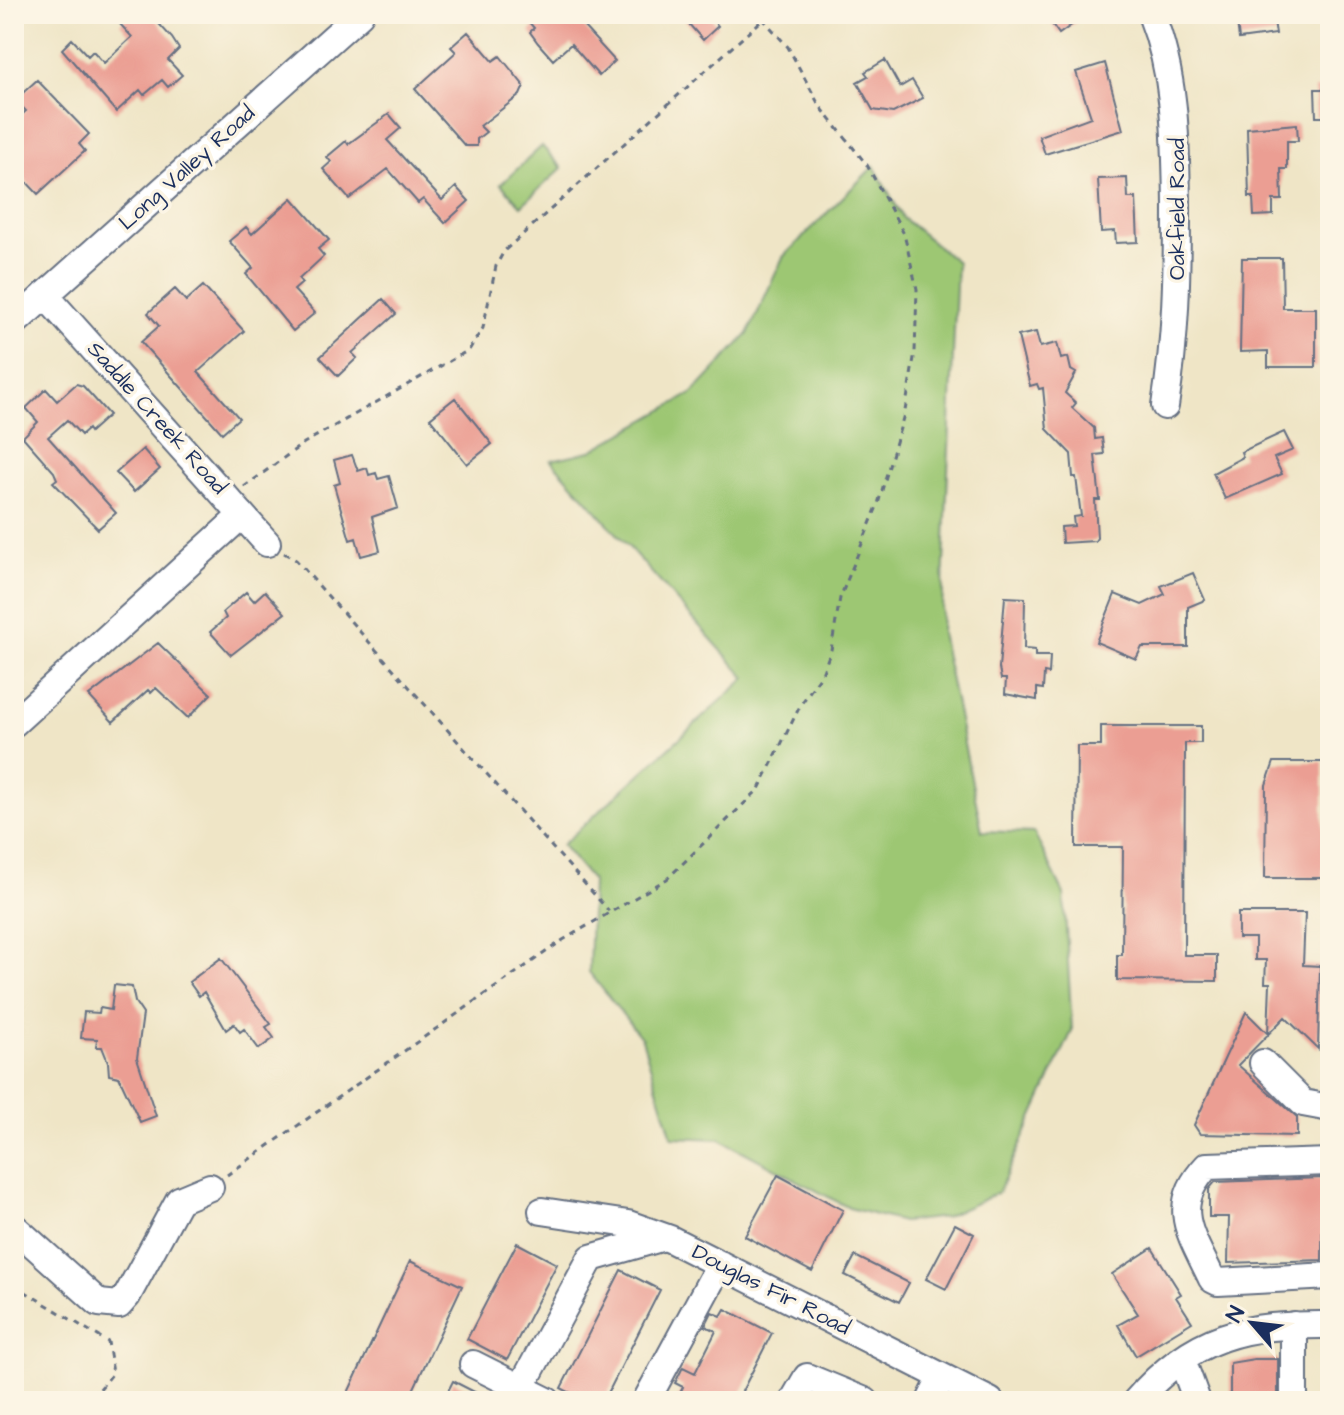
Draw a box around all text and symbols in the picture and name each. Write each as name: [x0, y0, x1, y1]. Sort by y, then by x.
street label: Long Valley Road: [112, 98, 263, 238]
street label: Oakfield Road: [1162, 138, 1193, 280]
street label: Saddle Creek Road: [80, 335, 234, 501]
street label: Douglas Fir Road: [686, 1237, 855, 1344]
north arrow: [1212, 1283, 1292, 1363]
text: N: [1219, 1301, 1253, 1328]

